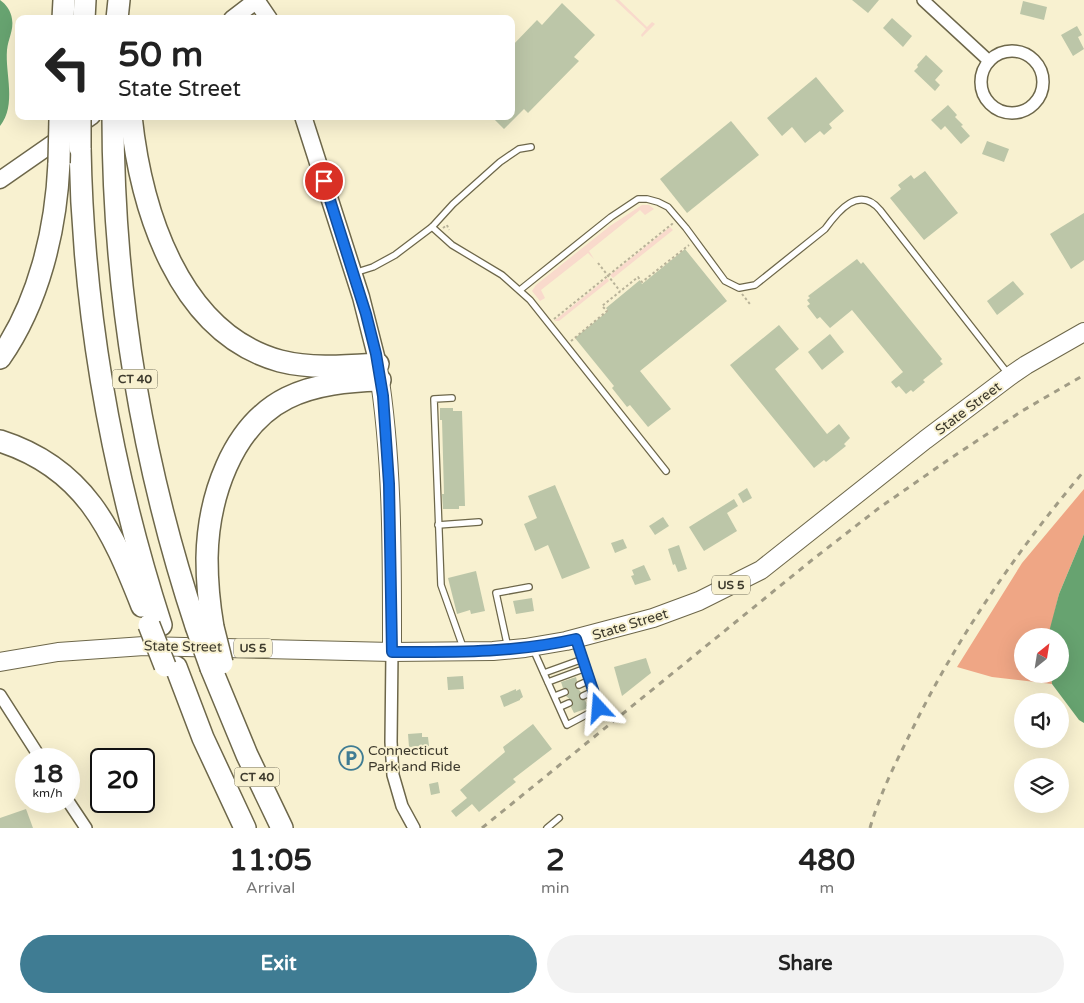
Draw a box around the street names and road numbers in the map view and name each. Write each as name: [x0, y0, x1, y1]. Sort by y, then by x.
road number: CT 40: [112, 369, 158, 388]
street label: State Street: [932, 378, 1005, 439]
road number: US 5: [712, 576, 750, 594]
street label: State Street: [590, 605, 671, 644]
street label: State Street: [144, 637, 223, 656]
road number: US 5: [234, 638, 272, 658]
road number: CT 40: [234, 768, 280, 786]

